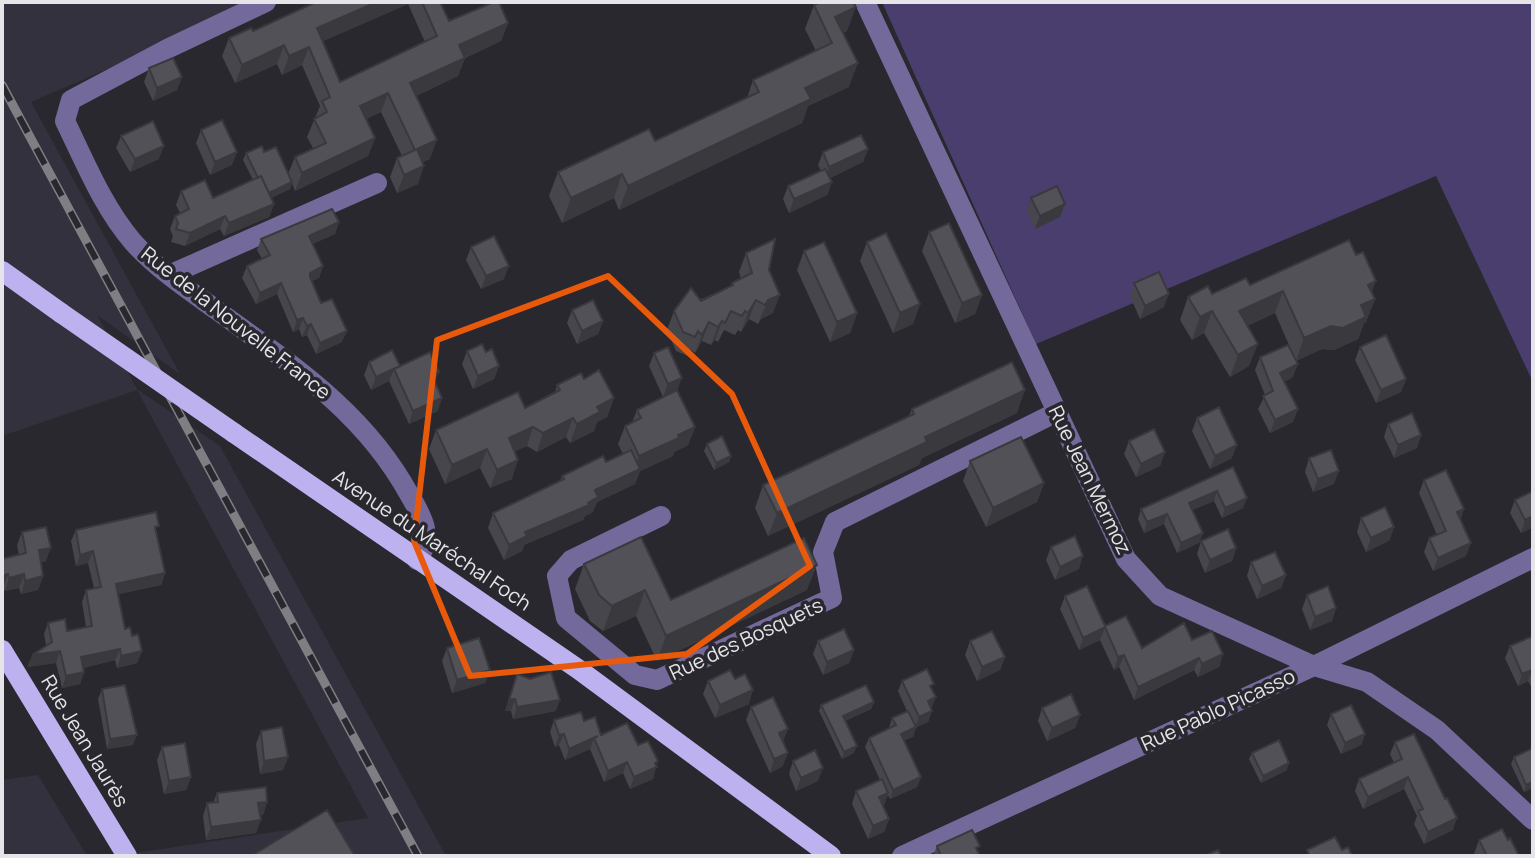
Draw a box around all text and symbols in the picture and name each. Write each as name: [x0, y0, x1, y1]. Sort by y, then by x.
street label: Rue de la Nouvelle France: [136, 240, 337, 405]
street label: Rue Jean Mermoz: [1043, 401, 1138, 559]
street label: Avenue du Maréchal Foch: [328, 463, 537, 616]
street label: Rue des Bosquets: [665, 591, 827, 686]
street label: Rue Pablo Picasso: [1136, 662, 1299, 757]
street label: Rue Jean Jaurès: [35, 670, 136, 812]

